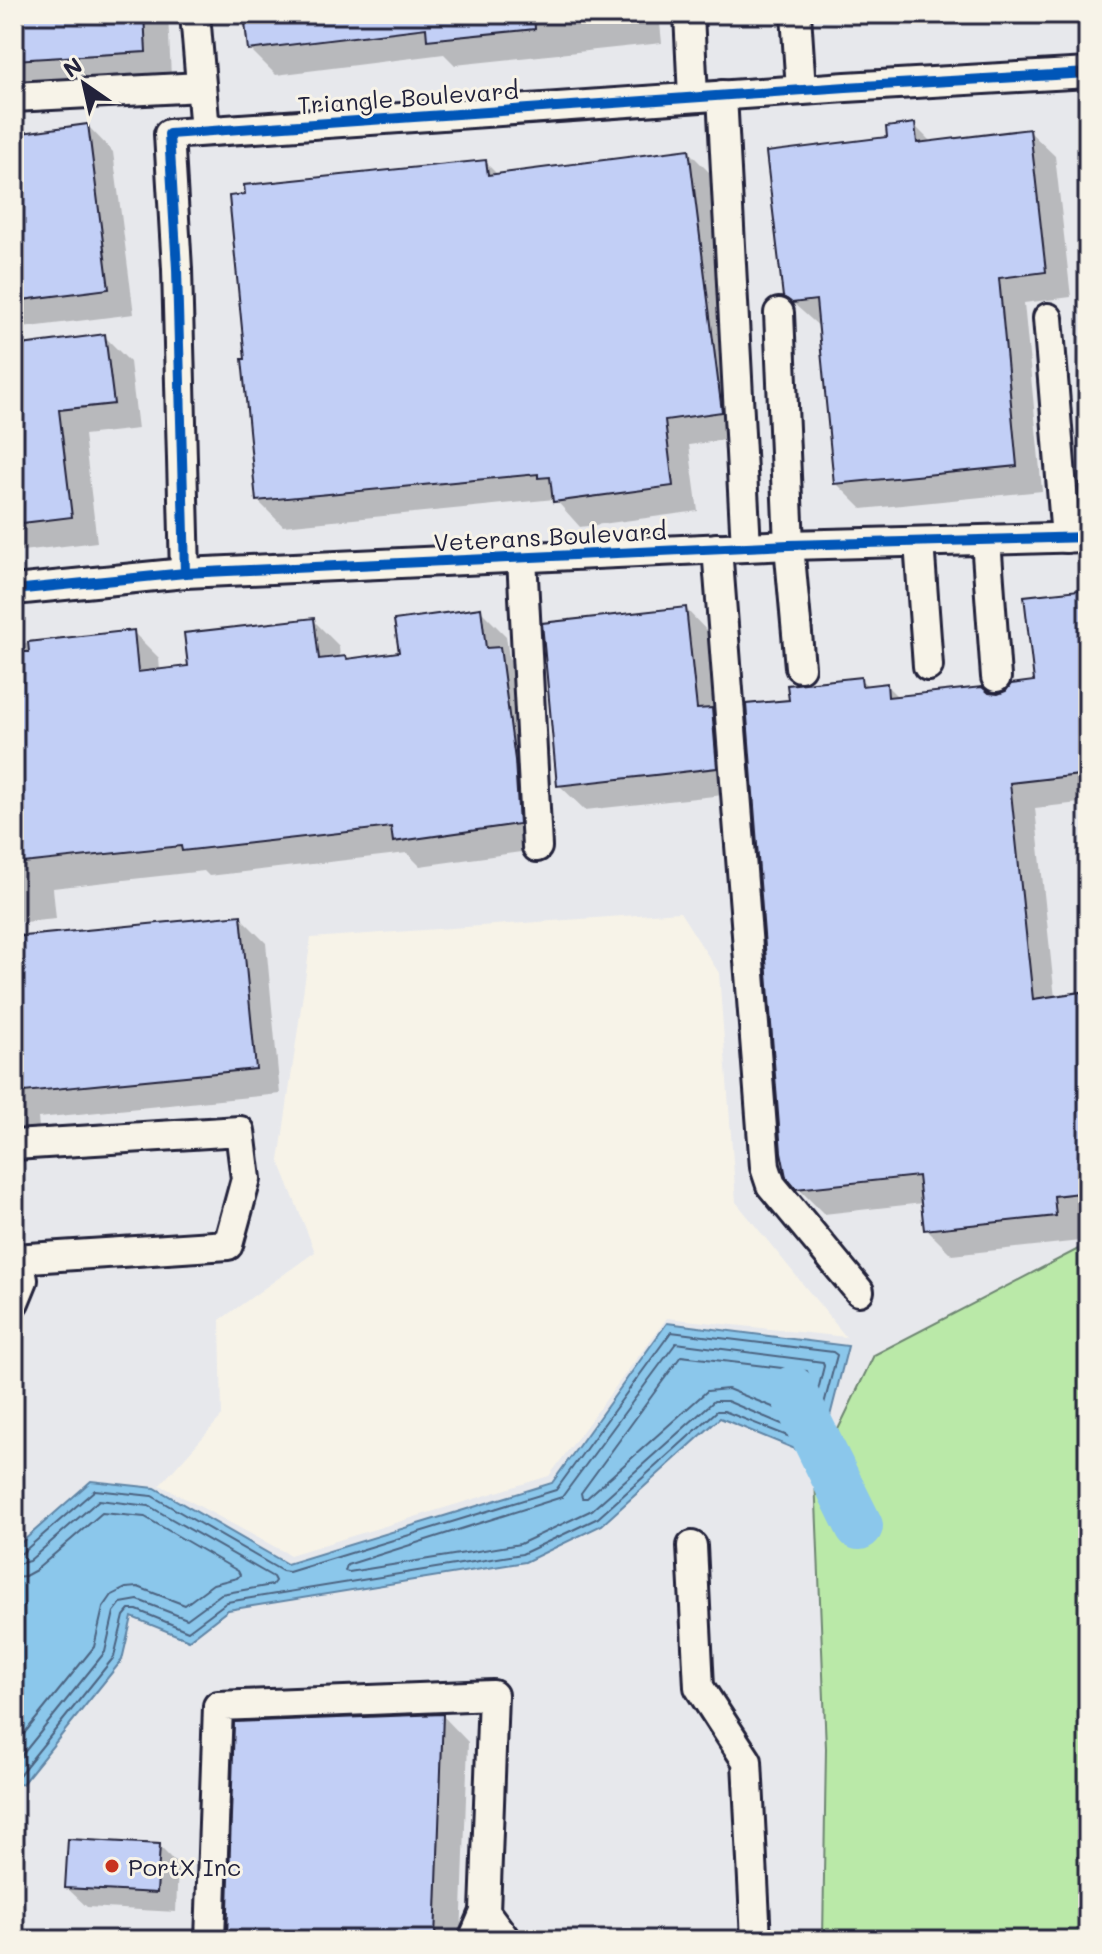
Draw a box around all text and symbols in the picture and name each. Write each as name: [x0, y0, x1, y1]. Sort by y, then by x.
north arrow: [44, 44, 124, 124]
text: N: [58, 50, 88, 84]
street label: Triangle Boulevard: [296, 74, 520, 120]
street label: Veterans Boulevard: [433, 514, 667, 558]
place label: PortX Inc: [128, 1851, 241, 1882]
marker: PortX Inc: [103, 1857, 121, 1875]

